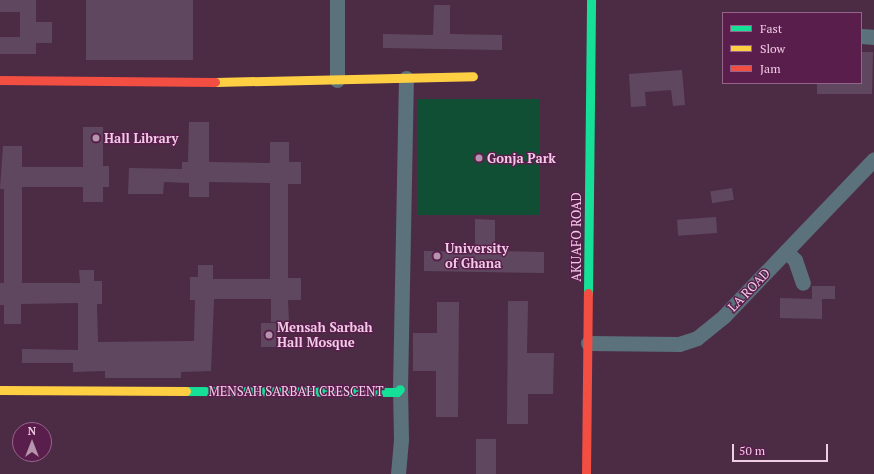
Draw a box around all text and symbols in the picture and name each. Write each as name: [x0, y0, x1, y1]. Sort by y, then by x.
legend: [722, 12, 862, 84]
text: Fast: [760, 21, 782, 36]
text: Slow: [760, 41, 785, 56]
text: Jam: [760, 61, 781, 76]
place label: Hall Library: [104, 130, 178, 146]
marker: Hall Library: [91, 133, 101, 143]
place label: Gonja Park: [487, 150, 556, 166]
marker: Gonja Park: [474, 153, 484, 163]
street label: AKUAFO ROAD: [568, 192, 584, 282]
place label: University of Ghana: [445, 241, 509, 272]
marker: University of Ghana: [432, 251, 442, 261]
street label: LA ROAD: [725, 265, 773, 315]
place label: Mensah Sarbah Hall Mosque: [277, 320, 373, 351]
marker: Mensah Sarbah Hall Mosque: [264, 330, 274, 340]
street label: MENSAH SARBAH CRESCENT: [208, 383, 384, 399]
north arrow: [12, 422, 52, 462]
text: N: [28, 424, 36, 438]
scale bar: [734, 436, 830, 462]
text: 50 m: [739, 443, 765, 458]

